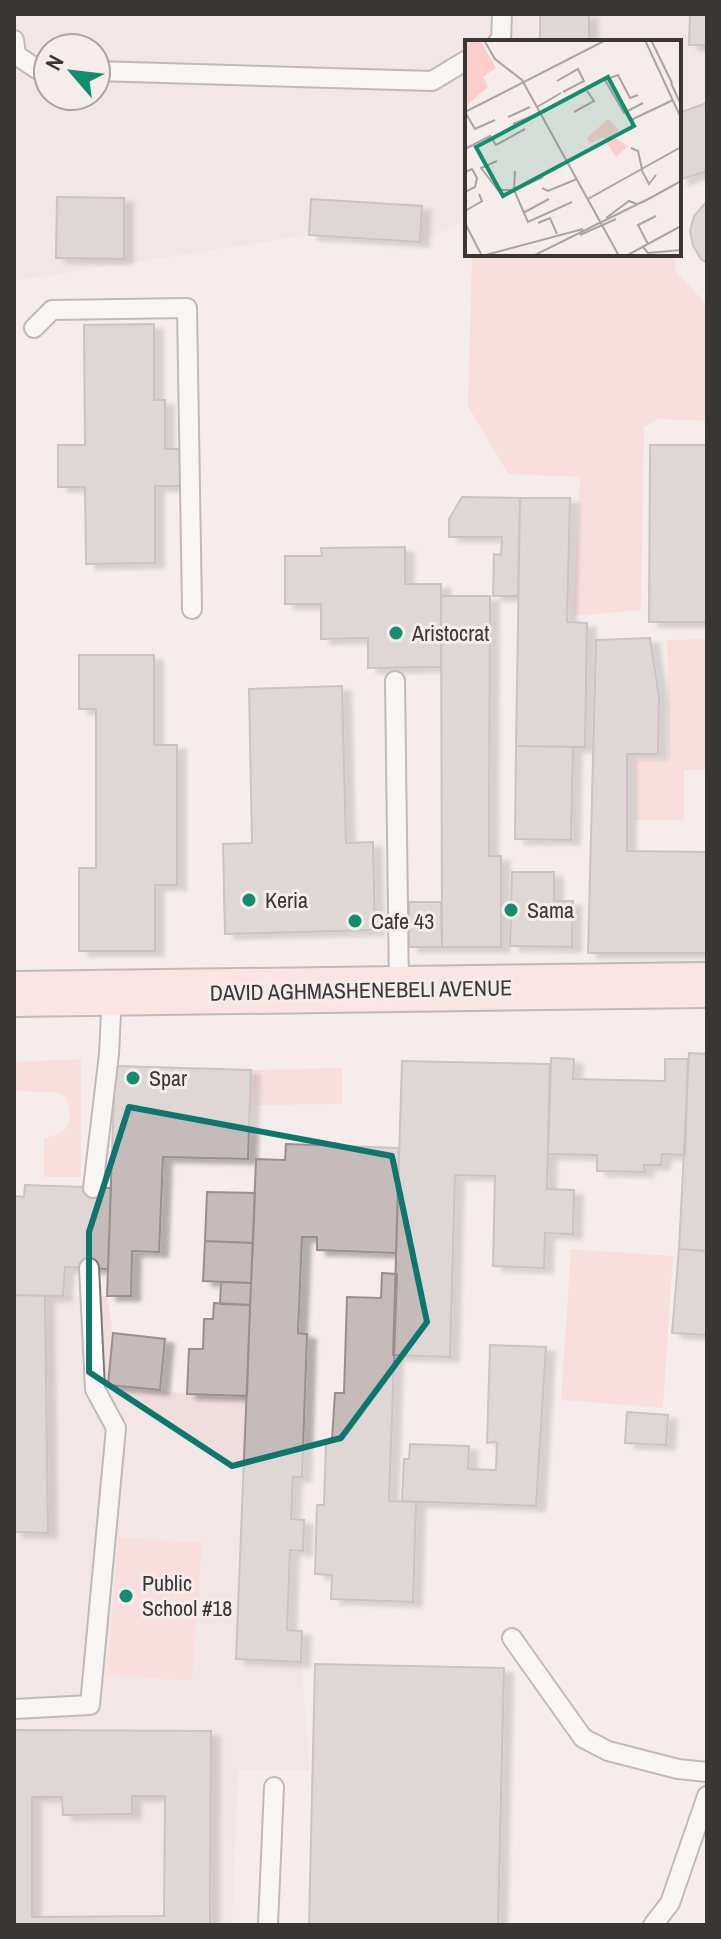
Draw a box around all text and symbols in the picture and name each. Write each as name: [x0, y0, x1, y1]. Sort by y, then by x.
north arrow: [32, 32, 112, 112]
inset map: [465, 40, 681, 256]
text: N: [38, 50, 71, 75]
place label: Aristocrat: [411, 618, 489, 648]
marker: Aristocrat: [387, 624, 405, 642]
place label: Keria: [265, 885, 308, 915]
marker: Keria: [240, 891, 258, 909]
place label: Sama: [527, 895, 574, 925]
marker: Sama: [502, 901, 520, 919]
place label: Cafe 43: [371, 906, 434, 936]
marker: Cafe 43: [346, 912, 364, 930]
street label: DAVID AGHMASHENEBELI AVENUE: [210, 972, 512, 1008]
place label: Spar: [149, 1063, 187, 1093]
marker: Spar: [124, 1069, 142, 1087]
place label: Public School #18: [142, 1568, 232, 1623]
marker: Public School #18: [117, 1587, 135, 1605]

